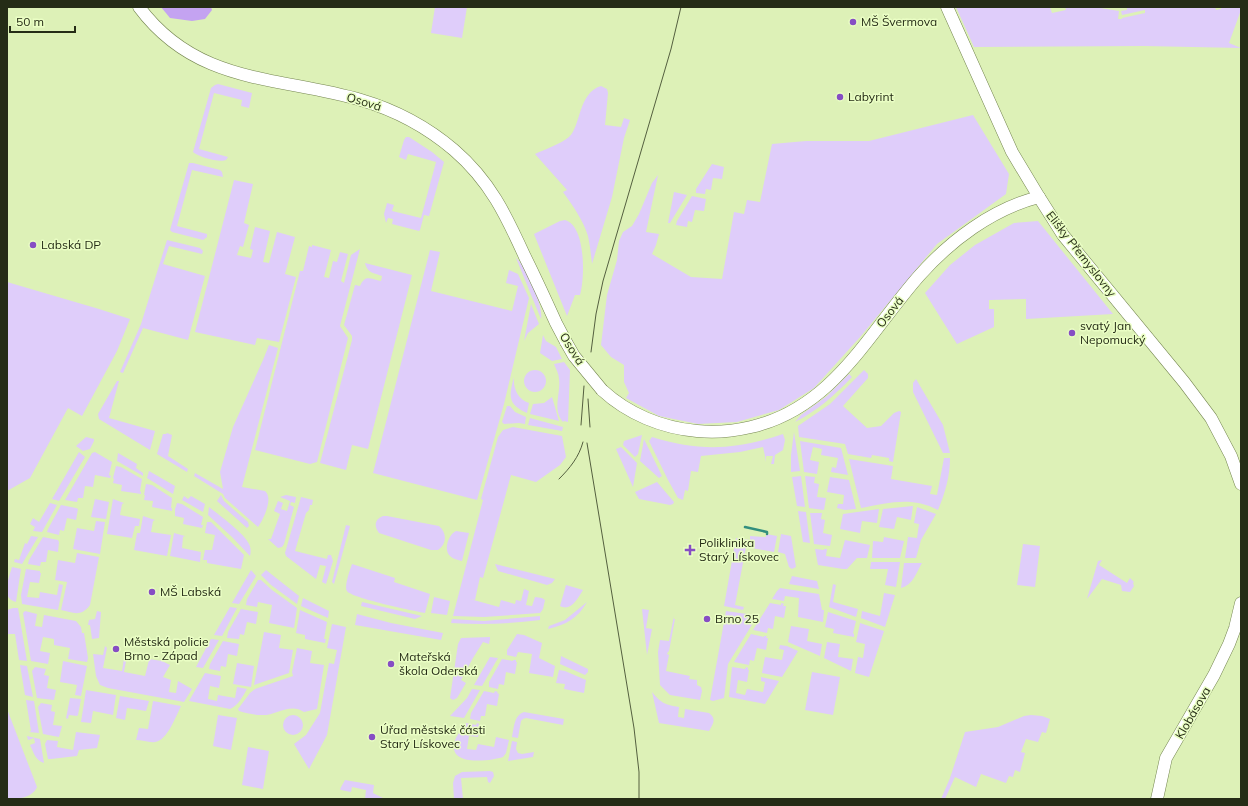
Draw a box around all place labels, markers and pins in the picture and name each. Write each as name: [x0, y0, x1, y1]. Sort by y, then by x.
place label: MŠ Švermova: [861, 14, 937, 29]
marker: MŠ Švermova: [848, 17, 858, 27]
place label: Labyrint: [848, 89, 894, 104]
marker: Labyrint: [835, 92, 845, 102]
place label: Labská DP: [41, 237, 101, 252]
marker: Labská DP: [28, 240, 38, 250]
place label: svatý Jan Nepomucký: [1080, 318, 1146, 347]
marker: svatý Jan Nepomucký: [1067, 328, 1077, 338]
place label: Poliklinika Starý Lískovec: [699, 535, 779, 564]
marker: Poliklinika Starý Lískovec: [684, 544, 696, 556]
place label: MŠ Labská: [160, 584, 221, 599]
marker: MŠ Labská: [147, 587, 157, 597]
place label: Brno 25: [715, 611, 759, 626]
marker: Brno 25: [702, 614, 712, 624]
place label: Městská policie Brno - Západ: [124, 634, 208, 663]
marker: Městská policie Brno - Západ: [111, 644, 121, 654]
place label: Mateřská škola Oderská: [399, 649, 478, 678]
marker: Mateřská škola Oderská: [386, 659, 396, 669]
place label: Úřad městské části Starý Lískovec: [380, 722, 486, 751]
marker: Úřad městské části Starý Lískovec: [367, 732, 377, 742]

